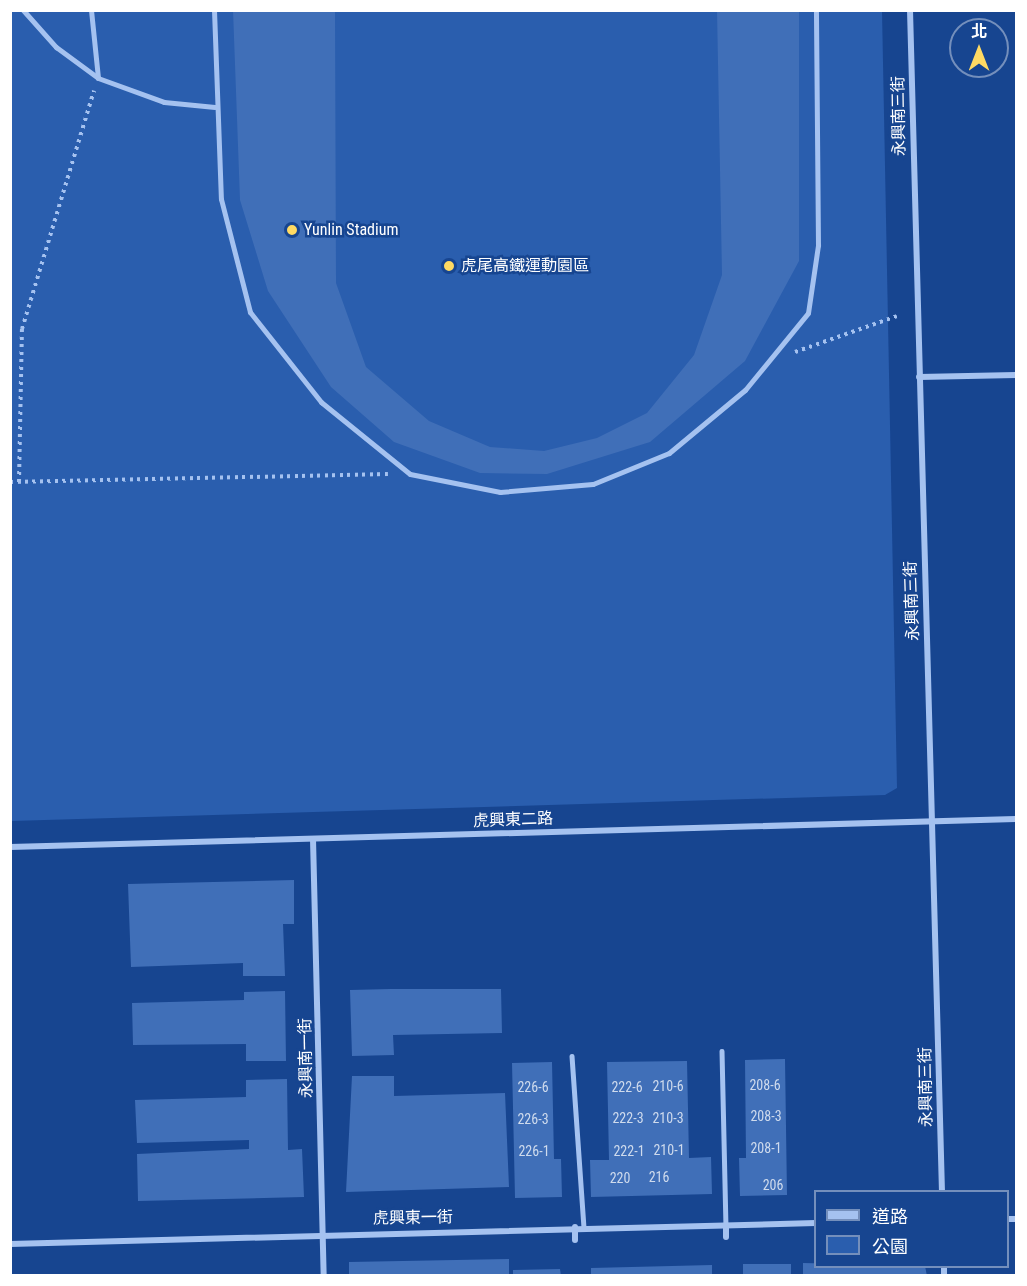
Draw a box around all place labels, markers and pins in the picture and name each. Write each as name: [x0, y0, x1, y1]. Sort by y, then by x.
place label: Yunlin Stadium: [304, 220, 398, 240]
marker: Yunlin Stadium: [285, 223, 299, 237]
place label: 虎尾高鐵運動園區: [461, 256, 589, 276]
marker: 虎尾高鐵運動園區: [442, 259, 456, 273]

